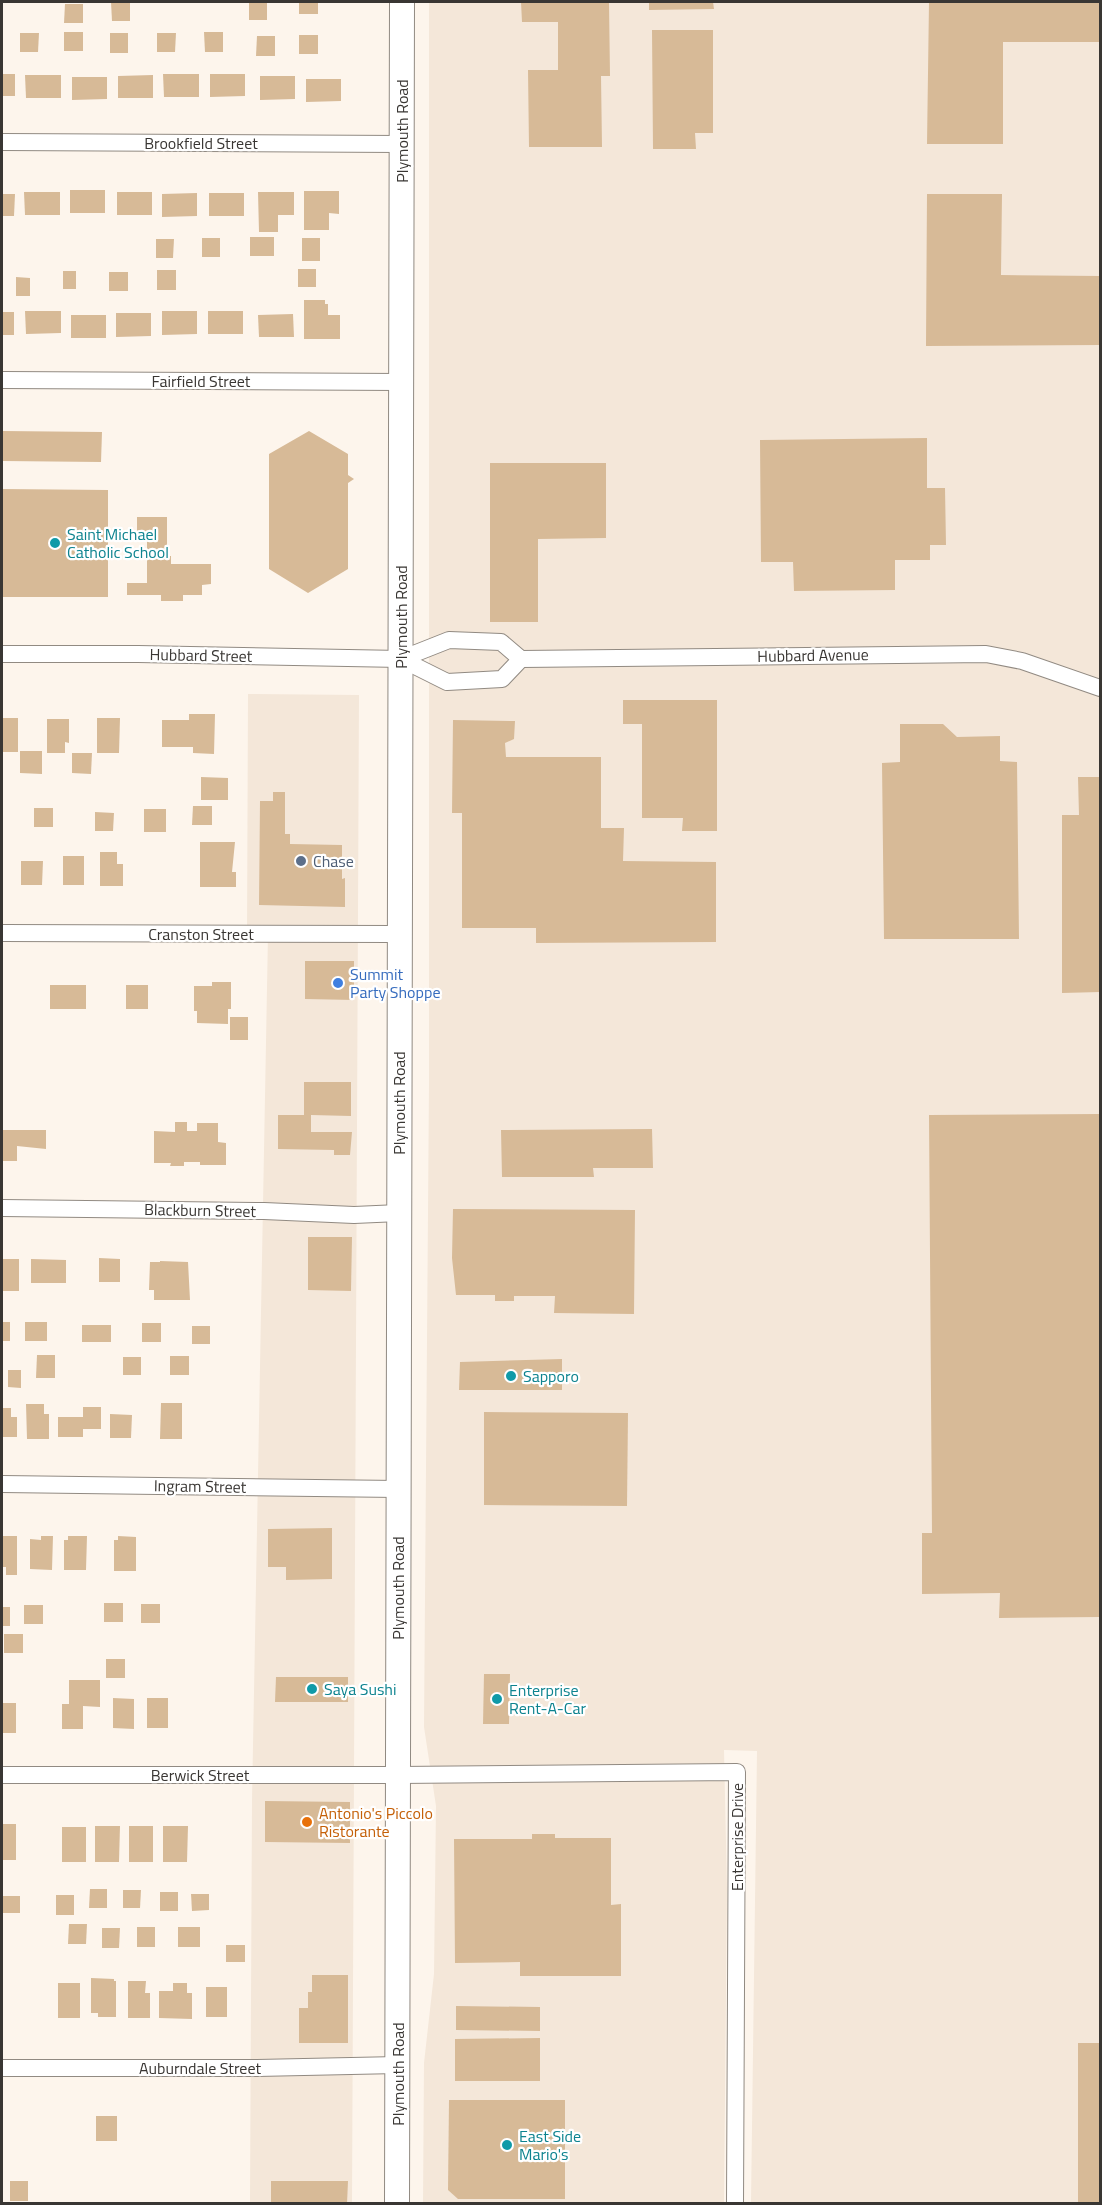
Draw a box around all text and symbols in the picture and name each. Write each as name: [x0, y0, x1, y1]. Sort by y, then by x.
street label: Plymouth Road: [390, 79, 414, 183]
street label: Brookfield Street: [144, 131, 258, 155]
street label: Fairfield Street: [152, 369, 251, 393]
place label: Saint Michael Catholic School: [67, 522, 169, 564]
marker: Saint Michael Catholic School: [48, 536, 62, 550]
street label: Plymouth Road: [389, 565, 413, 669]
street label: Hubbard Street: [149, 642, 253, 668]
street label: Hubbard Avenue: [757, 642, 869, 668]
place label: Chase: [313, 849, 354, 873]
marker: Chase: [294, 854, 308, 868]
street label: Cranston Street: [148, 922, 254, 946]
place label: Summit Party Shoppe: [350, 962, 440, 1004]
marker: Summit Party Shoppe: [331, 976, 345, 990]
street label: Plymouth Road: [387, 1051, 411, 1155]
street label: Blackburn Street: [144, 1197, 257, 1223]
place label: Sapporo: [523, 1364, 579, 1388]
marker: Sapporo: [504, 1369, 518, 1383]
street label: Ingram Street: [154, 1473, 247, 1499]
street label: Plymouth Road: [386, 1536, 410, 1640]
place label: Saya Sushi: [324, 1677, 396, 1701]
place label: Enterprise Rent-A-Car: [509, 1678, 587, 1720]
marker: Saya Sushi: [305, 1682, 319, 1696]
marker: Enterprise Rent-A-Car: [490, 1692, 504, 1706]
street label: Berwick Street: [151, 1763, 250, 1787]
street label: Enterprise Drive: [725, 1783, 749, 1891]
place label: Antonio's Piccolo Ristorante: [319, 1801, 433, 1843]
marker: Antonio's Piccolo Ristorante: [300, 1815, 314, 1829]
street label: Plymouth Road: [386, 2022, 410, 2126]
street label: Auburndale Street: [139, 2056, 261, 2080]
place label: East Side Mario's: [519, 2124, 581, 2166]
marker: East Side Mario's: [500, 2138, 514, 2152]

